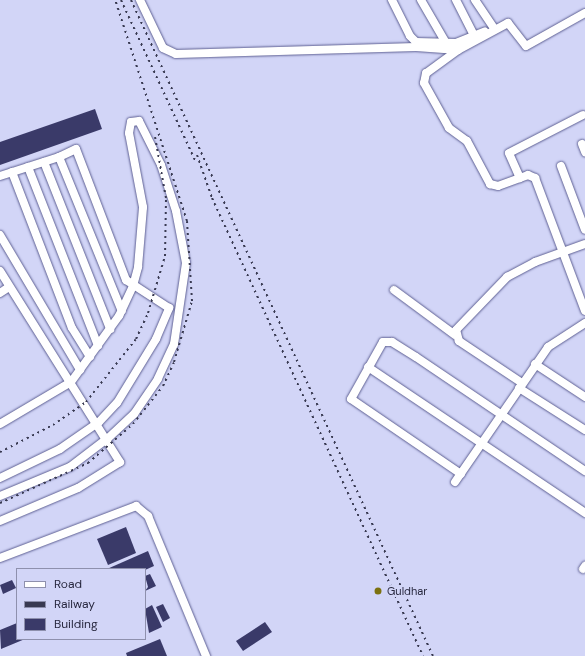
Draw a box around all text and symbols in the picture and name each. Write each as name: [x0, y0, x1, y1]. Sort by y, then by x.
legend: [16, 568, 146, 640]
text: Road: [54, 576, 82, 592]
place label: Guldhar: [387, 584, 427, 598]
marker: Guldhar: [372, 585, 384, 597]
text: Railway: [54, 596, 95, 612]
text: Building: [54, 616, 98, 632]

